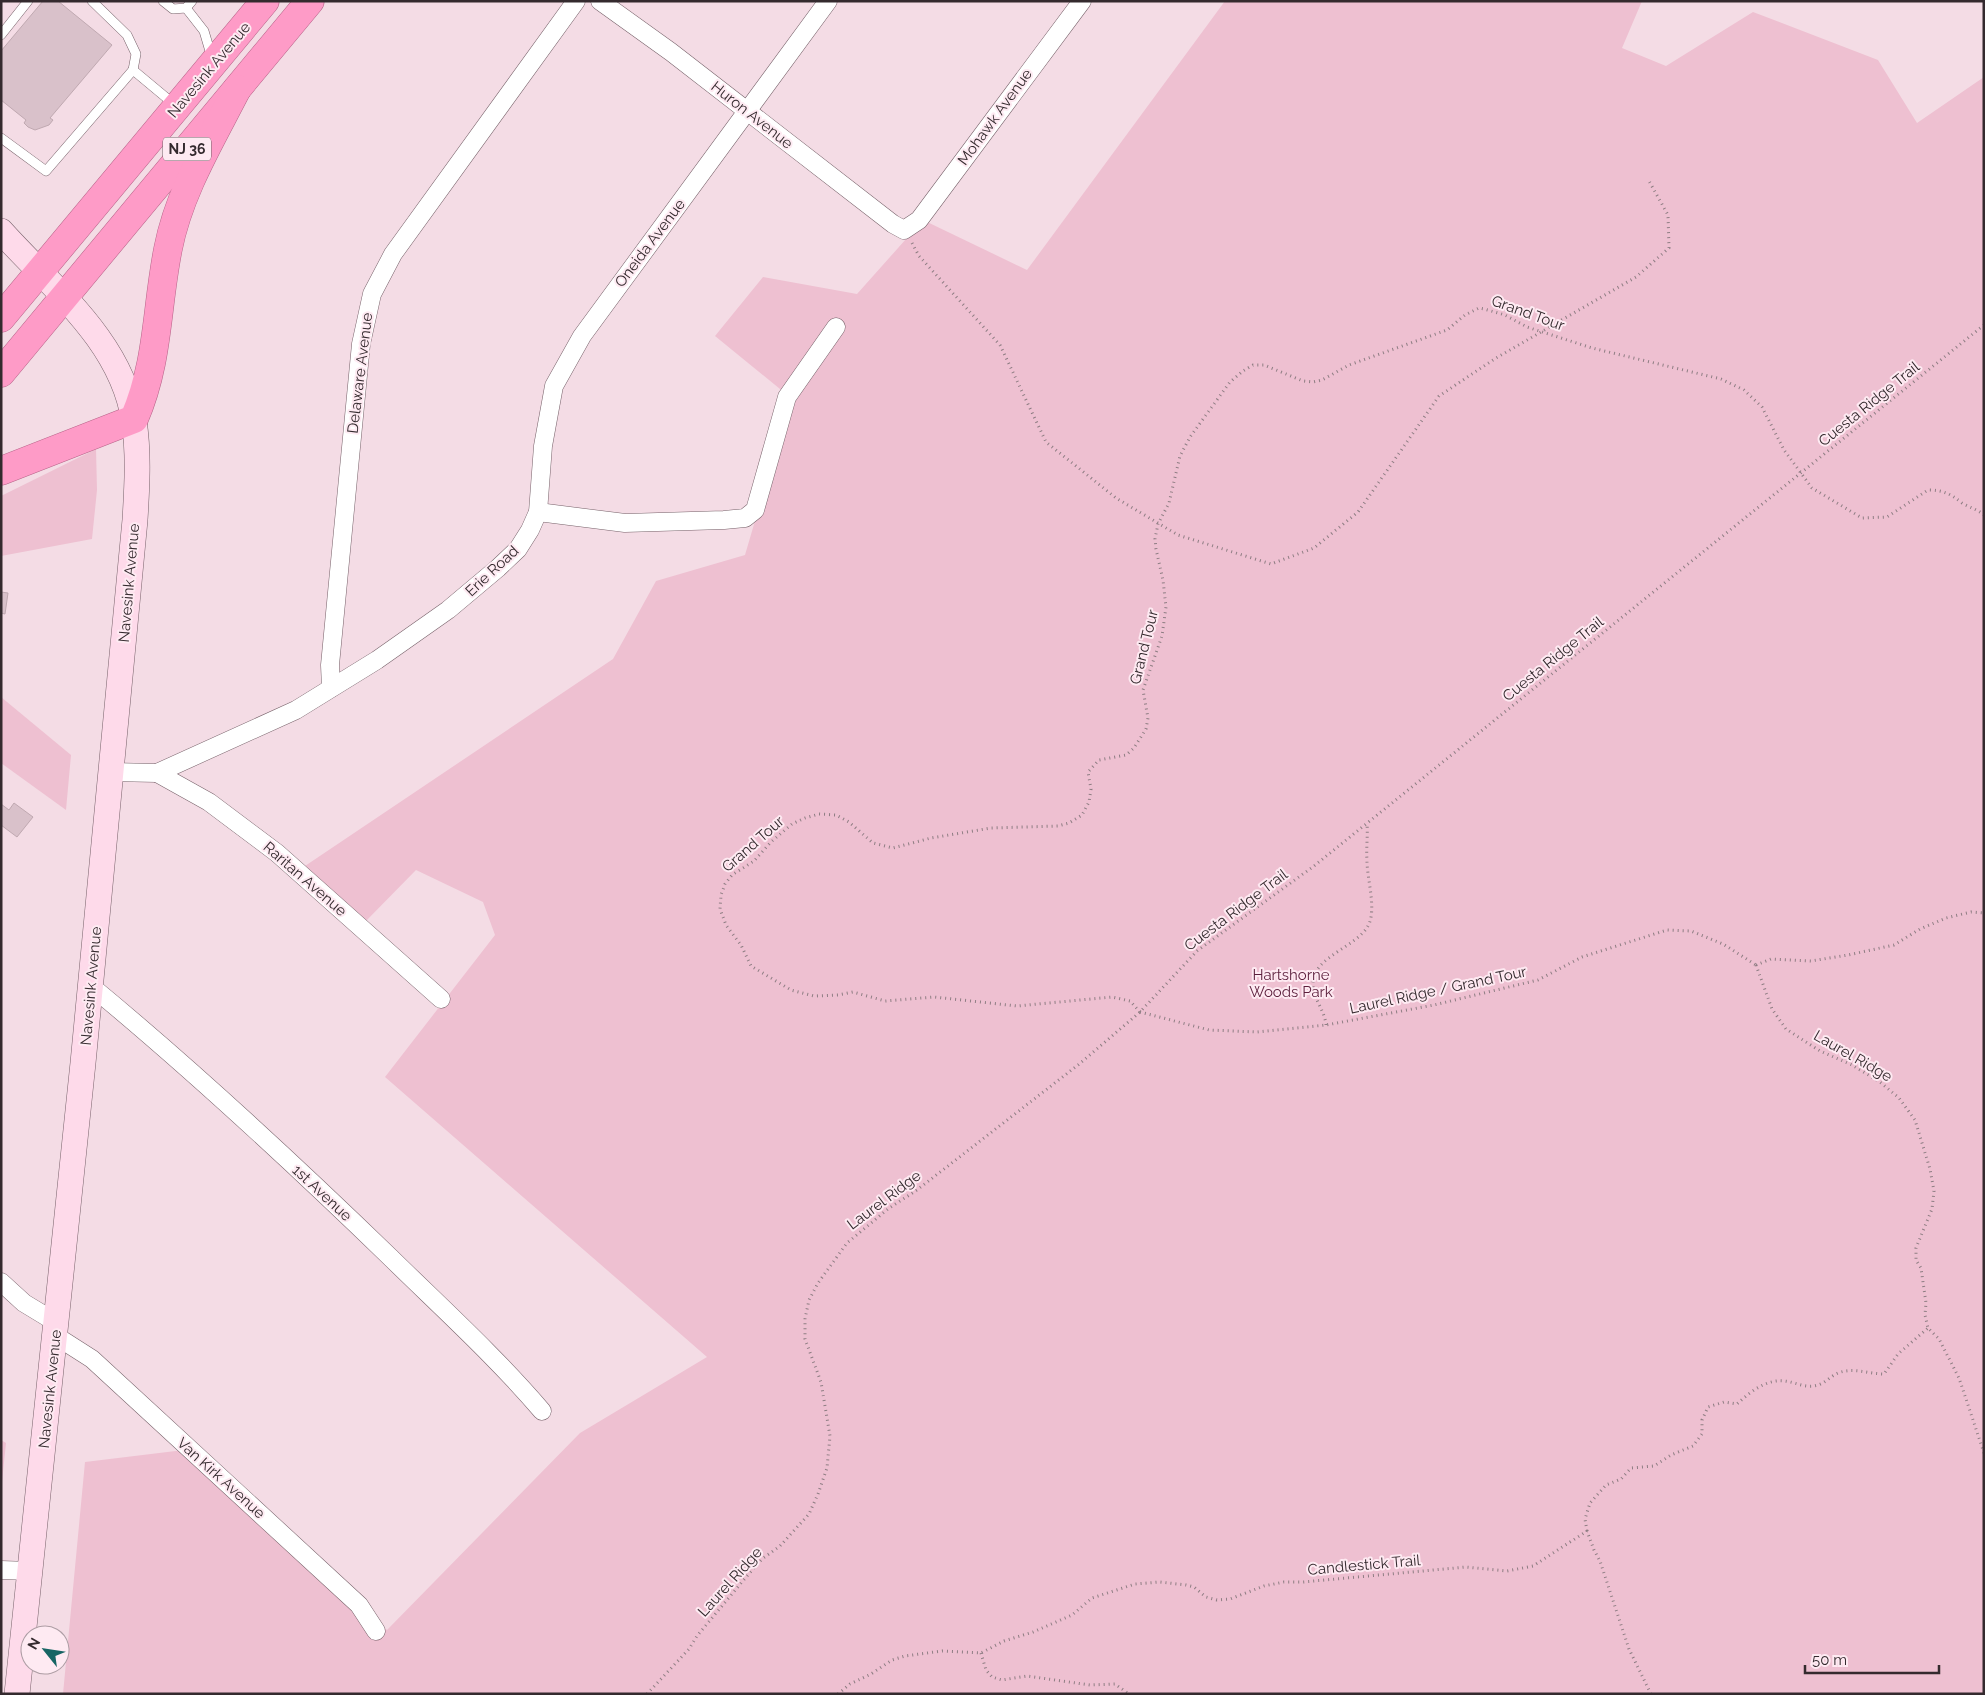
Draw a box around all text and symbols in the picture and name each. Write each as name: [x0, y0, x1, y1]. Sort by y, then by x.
street label: Navesink Avenue: [164, 18, 254, 121]
street label: Mohawk Avenue: [954, 65, 1036, 169]
street label: Huron Avenue: [708, 78, 797, 153]
road number: NJ 36: [163, 138, 211, 160]
street label: Oneida Avenue: [611, 195, 689, 291]
street label: Grand Tour: [1489, 292, 1568, 335]
street label: Delaware Avenue: [344, 311, 376, 434]
street label: Cuesta Ridge Trail: [1815, 357, 1924, 450]
street label: Navesink Avenue: [115, 523, 143, 643]
street label: Erie Road: [462, 542, 522, 600]
street label: Grand Tour: [1126, 607, 1162, 686]
street label: Cuesta Ridge Trail: [1499, 612, 1608, 705]
street label: Grand Tour: [718, 812, 788, 876]
street label: Raritan Avenue: [260, 838, 350, 920]
street label: Cuesta Ridge Trail: [1181, 865, 1292, 955]
street label: Navesink Avenue: [77, 926, 105, 1046]
street label: Laurel Ridge / Grand Tour: [1348, 962, 1529, 1018]
park label: Hartshorne Woods Park: [1249, 966, 1333, 1001]
street label: Laurel Ridge: [1811, 1026, 1896, 1086]
street label: 1st Avenue: [289, 1161, 356, 1225]
street label: Laurel Ridge: [844, 1166, 925, 1234]
street label: Navesink Avenue: [35, 1329, 65, 1449]
street label: Van Kirk Avenue: [173, 1434, 269, 1522]
street label: Laurel Ridge: [694, 1543, 766, 1621]
street label: Candlestick Trail: [1307, 1551, 1422, 1579]
north arrow: [20, 1625, 70, 1675]
text: N: [24, 1635, 43, 1652]
scale bar: [1805, 1642, 1939, 1674]
text: 50 m: [1812, 1651, 1847, 1669]

